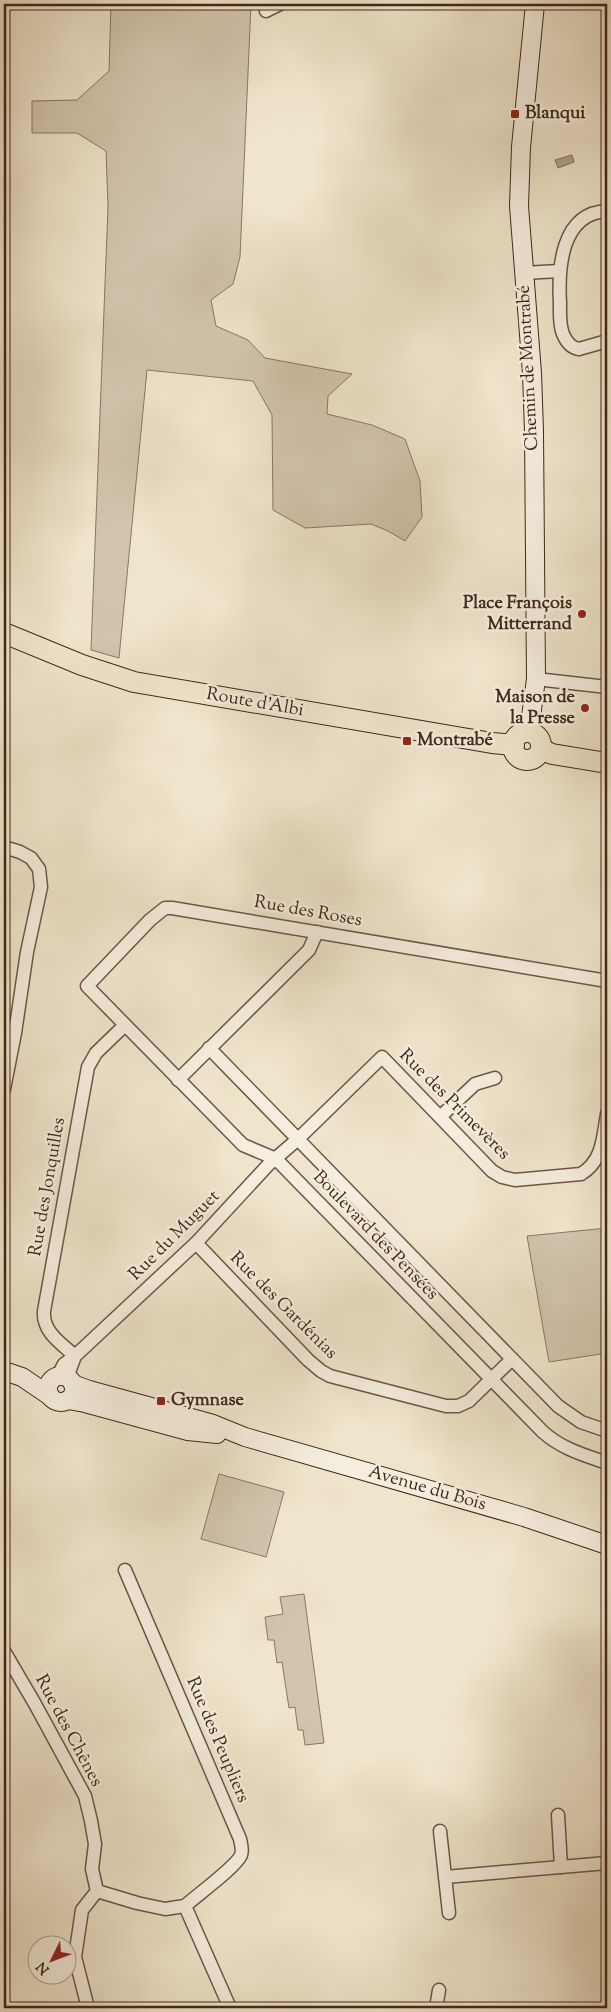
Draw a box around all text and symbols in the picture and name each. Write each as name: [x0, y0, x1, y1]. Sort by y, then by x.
place label: Blanqui: [525, 101, 586, 127]
marker: Blanqui: [509, 108, 521, 120]
street label: Chemin de Montrabé: [512, 285, 546, 451]
place label: Place François Mitterrand: [463, 591, 573, 638]
marker: Place François Mitterrand: [576, 608, 588, 620]
street label: Route d'Albi: [204, 682, 306, 724]
place label: Maison de la Presse: [495, 685, 576, 732]
marker: Maison de la Presse: [579, 702, 591, 714]
place label: Montrabé: [417, 728, 493, 754]
marker: Montrabé: [401, 735, 413, 747]
street label: Rue des Roses: [252, 890, 364, 934]
street label: Rue des Primevères: [392, 1043, 516, 1167]
street label: Rue des Jonquilles: [23, 1116, 73, 1258]
street label: Boulevard des Pensées: [306, 1165, 444, 1307]
street label: Rue du Muguet: [124, 1185, 226, 1287]
street label: Rue des Gardénias: [223, 1246, 343, 1366]
place label: Gymnase: [171, 1388, 245, 1414]
marker: Gymnase: [155, 1395, 167, 1407]
street label: Avenue du Bois: [365, 1460, 489, 1518]
street label: Rue des Chênes: [28, 1670, 108, 1792]
street label: Rue des Peupliers: [179, 1673, 255, 1807]
north arrow: [28, 1934, 78, 1984]
text: N: [33, 1957, 55, 1978]

